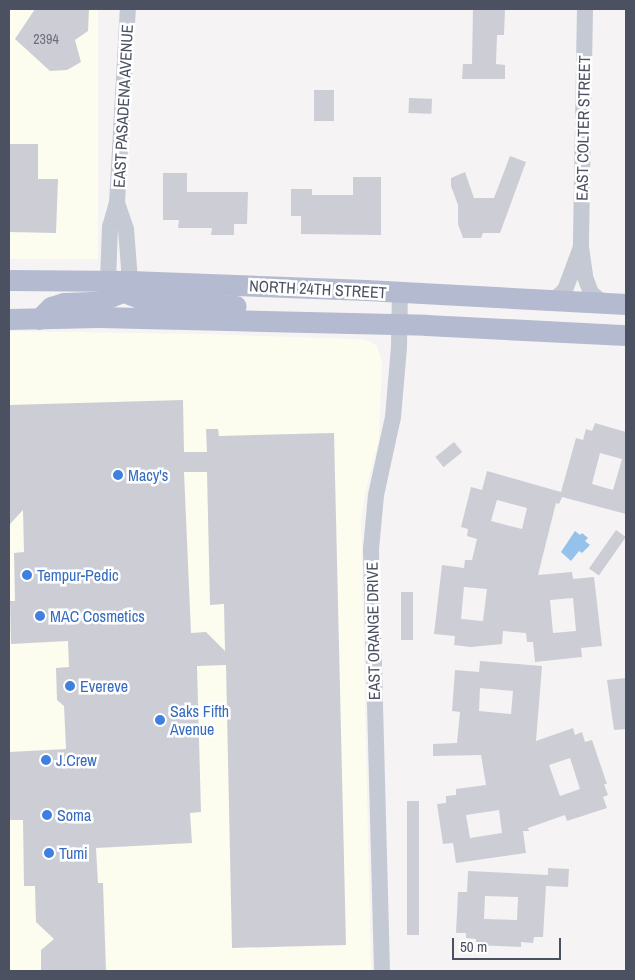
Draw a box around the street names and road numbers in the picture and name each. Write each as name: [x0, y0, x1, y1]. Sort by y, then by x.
street label: EAST PASADENA AVENUE: [109, 23, 137, 189]
street label: EAST COLTER STREET: [572, 55, 594, 201]
street label: NORTH 24TH STREET: [249, 276, 387, 302]
street label: EAST ORANGE DRIVE: [362, 562, 384, 700]

